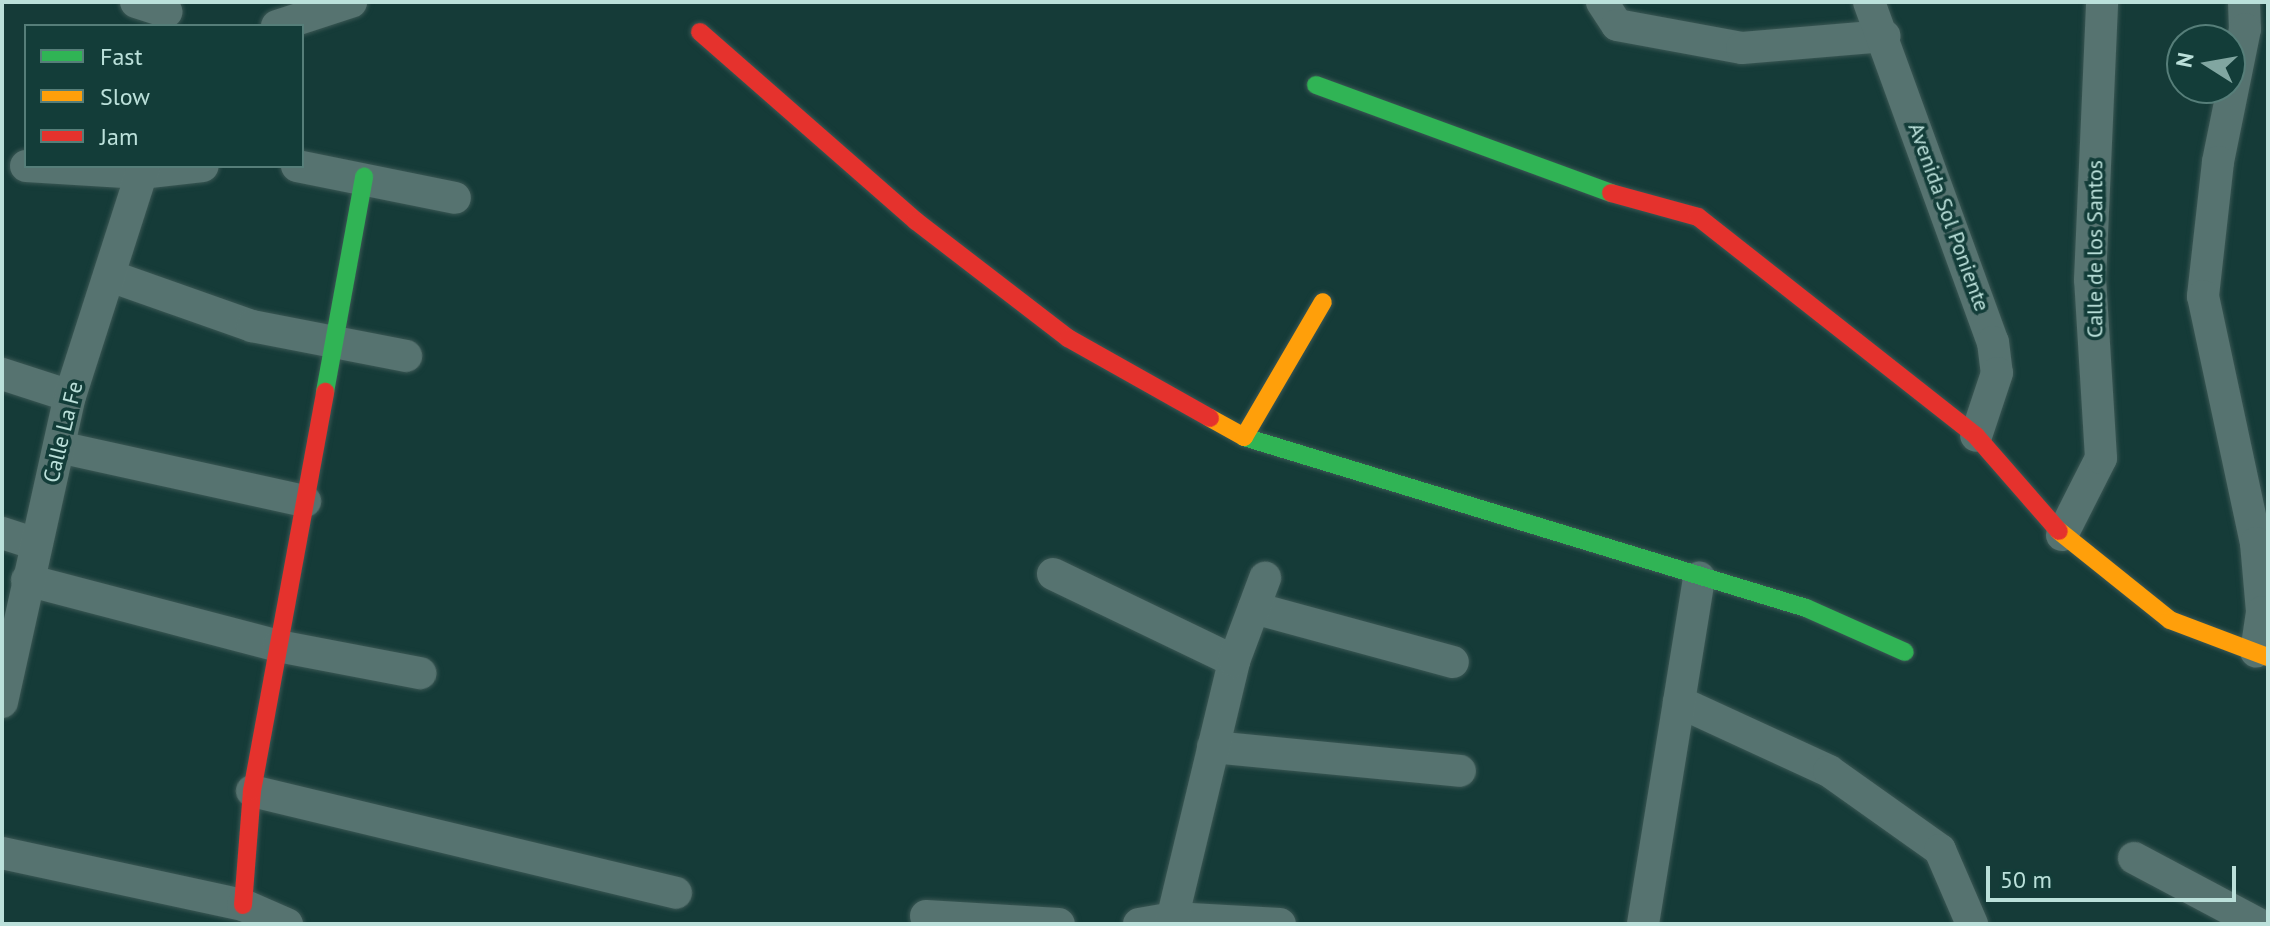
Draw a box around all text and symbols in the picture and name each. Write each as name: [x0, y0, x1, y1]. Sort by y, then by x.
legend: [24, 24, 304, 168]
north arrow: [2166, 24, 2246, 104]
text: Fast: [100, 41, 143, 72]
text: N: [2169, 50, 2200, 70]
text: Slow: [100, 81, 150, 112]
street label: Avenida Sol Poniente: [1903, 119, 1995, 315]
text: Jam: [100, 121, 138, 152]
street label: Calle de los Santos: [2082, 160, 2108, 338]
street label: Calle La Fe: [38, 379, 88, 485]
scale bar: [1990, 850, 2240, 900]
text: 50 m: [2000, 864, 2052, 895]

